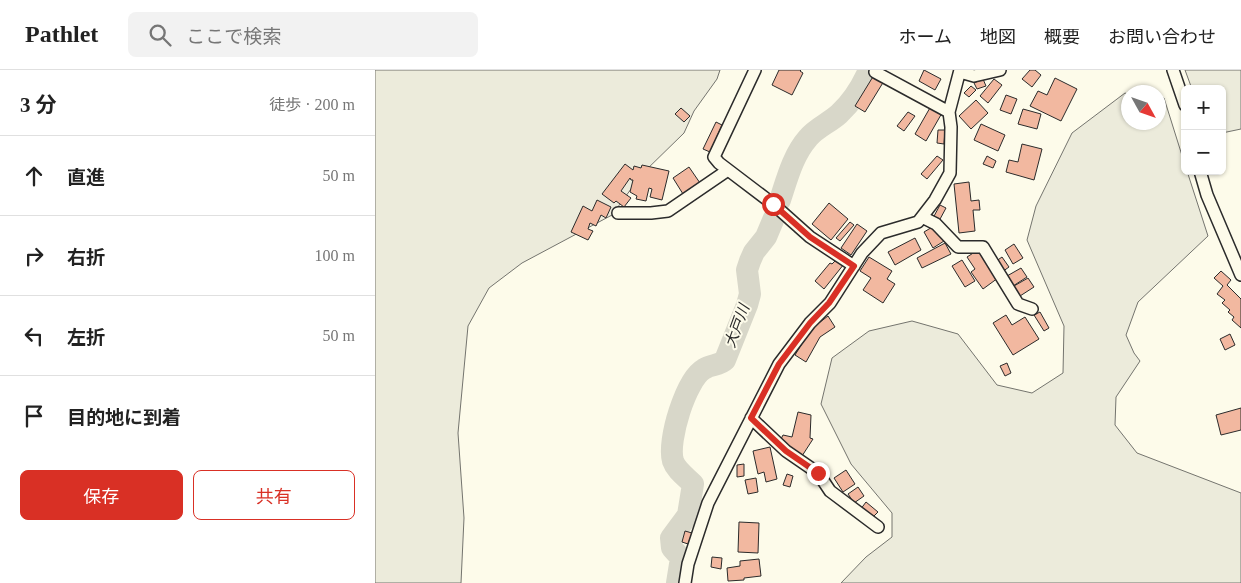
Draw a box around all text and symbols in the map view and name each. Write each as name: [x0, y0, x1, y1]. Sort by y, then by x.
search box: [128, 12, 478, 57]
text: Pathlet: [25, 21, 98, 47]
icon: search: [146, 21, 174, 49]
text: ここで検索: [186, 26, 281, 47]
text: ホーム: [899, 27, 952, 47]
text: 地図: [980, 27, 1016, 47]
text: 概要: [1044, 27, 1080, 47]
text: お問い合わせ: [1108, 27, 1216, 47]
north arrow: [1121, 85, 1166, 130]
map controls: [1181, 85, 1226, 175]
button: +: [1181, 85, 1226, 130]
text: 3 分: [20, 93, 57, 117]
text: 徒歩 · 200 m: [269, 96, 355, 113]
button: −: [1181, 130, 1226, 175]
icon: ahead: [20, 162, 48, 190]
text: 直進: [67, 167, 105, 188]
text: 50 m: [323, 167, 355, 184]
route start: [762, 193, 785, 216]
icon: right: [20, 242, 48, 270]
text: 右折: [67, 247, 105, 268]
text: 100 m: [315, 247, 355, 264]
water label: 大戸川: [722, 300, 753, 350]
icon: left: [20, 322, 48, 350]
text: 左折: [67, 327, 105, 348]
text: 50 m: [323, 327, 355, 344]
icon: arrive: [20, 402, 48, 430]
text: 目的地に到着: [67, 407, 181, 428]
route end: [807, 462, 830, 485]
button: 保存: [20, 470, 183, 520]
button: 共有: [193, 470, 355, 520]

